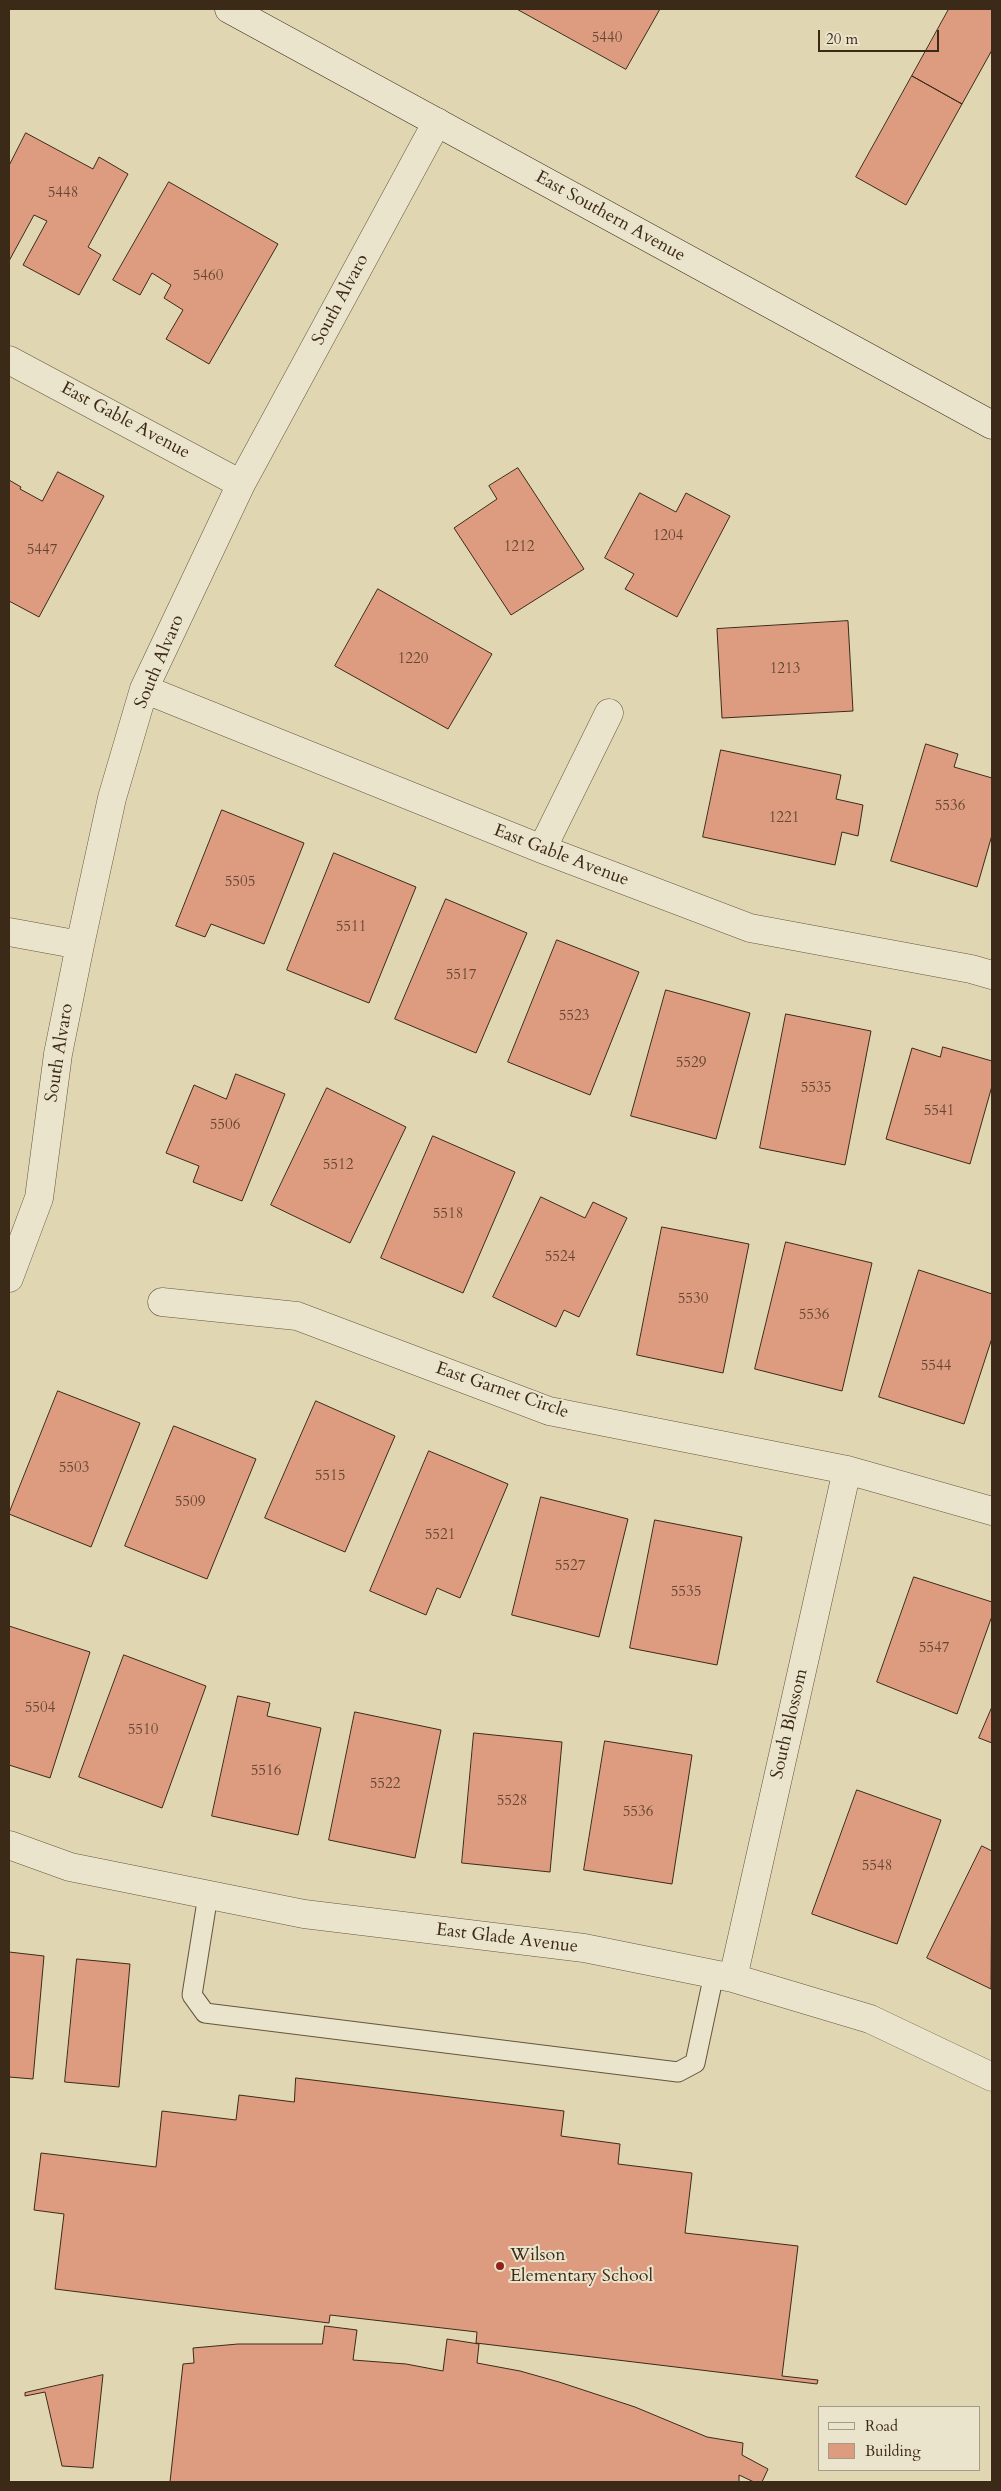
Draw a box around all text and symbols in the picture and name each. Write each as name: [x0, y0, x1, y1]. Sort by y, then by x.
scale bar: [821, 20, 942, 52]
text: 20 m: [826, 29, 858, 49]
house number: 5440: [592, 30, 622, 48]
street label: East Southern Avenue: [531, 167, 689, 267]
house number: 5448: [48, 185, 78, 203]
street label: South Alvaro: [308, 251, 374, 349]
house number: 5460: [193, 268, 223, 286]
street label: East Gable Avenue: [57, 378, 193, 464]
house number: 1204: [653, 528, 683, 546]
house number: 1212: [504, 539, 534, 557]
house number: 5447: [27, 542, 57, 560]
street label: South Alvaro: [131, 612, 189, 712]
house number: 1220: [398, 651, 428, 669]
house number: 1213: [770, 661, 800, 679]
house number: 5536: [935, 798, 965, 816]
house number: 1221: [769, 810, 799, 828]
street label: East Gable Avenue: [490, 820, 632, 892]
house number: 5505: [225, 874, 255, 892]
house number: 5511: [336, 919, 366, 937]
house number: 5517: [446, 967, 476, 985]
street label: South Alvaro: [42, 1002, 78, 1104]
house number: 5523: [559, 1008, 589, 1026]
house number: 5529: [676, 1055, 706, 1073]
house number: 5535: [801, 1080, 831, 1098]
house number: 5541: [924, 1103, 954, 1121]
house number: 5506: [210, 1117, 240, 1135]
house number: 5512: [323, 1157, 353, 1175]
house number: 5518: [433, 1206, 463, 1224]
house number: 5524: [545, 1249, 575, 1267]
house number: 5530: [678, 1291, 708, 1309]
house number: 5536: [799, 1307, 829, 1325]
street label: East Garnet Circle: [433, 1358, 571, 1424]
house number: 5544: [921, 1358, 951, 1376]
house number: 5503: [59, 1460, 89, 1478]
house number: 5515: [315, 1468, 345, 1486]
house number: 5509: [175, 1494, 205, 1512]
house number: 5521: [425, 1527, 455, 1545]
house number: 5527: [555, 1558, 585, 1576]
house number: 5535: [671, 1584, 701, 1602]
house number: 5547: [919, 1640, 949, 1658]
street label: South Blossom: [767, 1667, 813, 1781]
house number: 5504: [25, 1700, 55, 1718]
house number: 5510: [128, 1722, 158, 1740]
house number: 5516: [251, 1763, 281, 1781]
house number: 5522: [370, 1776, 400, 1794]
house number: 5528: [497, 1793, 527, 1811]
house number: 5536: [623, 1804, 653, 1822]
house number: 5548: [862, 1858, 892, 1876]
street label: East Glade Avenue: [435, 1920, 579, 1958]
place label: Wilson Elementary School: [510, 2245, 653, 2288]
marker: Wilson Elementary School: [494, 2260, 506, 2272]
legend: [818, 2406, 981, 2471]
text: Road: [865, 2416, 898, 2436]
text: Building: [865, 2441, 921, 2461]

